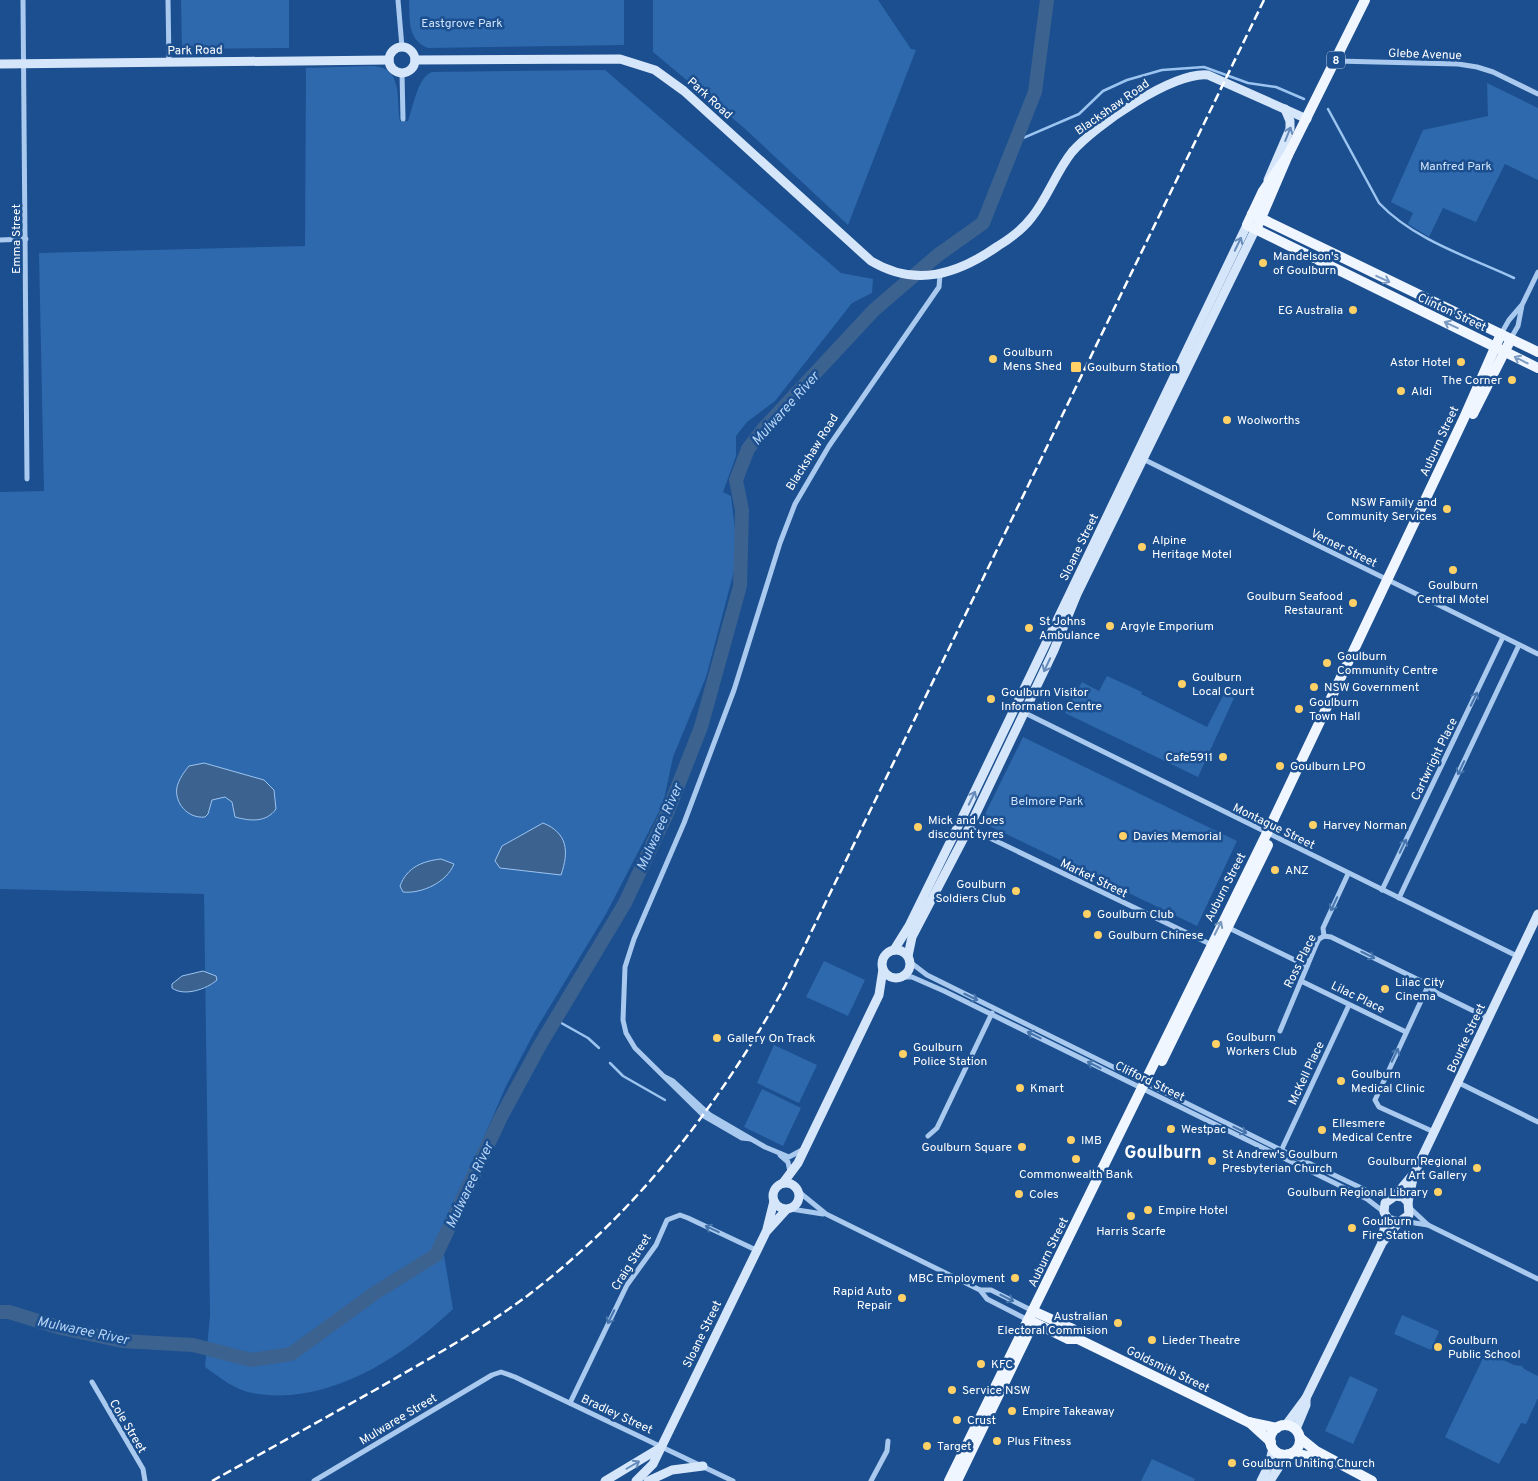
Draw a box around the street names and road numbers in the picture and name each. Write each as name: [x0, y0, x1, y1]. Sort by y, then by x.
street label: Park Road: [167, 43, 223, 59]
street label: Glebe Avenue: [1388, 46, 1462, 64]
road number: 8: [1327, 52, 1345, 68]
street label: Park Road: [683, 74, 735, 123]
street label: Blackshaw Road: [1072, 76, 1153, 139]
street label: Emma Street: [9, 204, 25, 274]
street label: Clinton Street: [1415, 290, 1489, 336]
street label: Auburn Street: [1417, 404, 1463, 479]
street label: Blackshaw Road: [783, 411, 843, 494]
street label: Sloane Street: [1057, 511, 1103, 584]
street label: Verner Street: [1308, 526, 1379, 572]
street label: Cartwright Place: [1408, 715, 1462, 803]
street label: Montague Street: [1230, 800, 1317, 854]
street label: Auburn Street: [1202, 850, 1250, 925]
street label: Market Street: [1057, 856, 1130, 902]
street label: Ross Place: [1281, 932, 1321, 991]
street label: Lilac Place: [1328, 978, 1387, 1018]
street label: Bourke Street: [1444, 1001, 1490, 1076]
street label: McKell Place: [1285, 1039, 1329, 1108]
street label: Clifford Street: [1112, 1058, 1187, 1106]
street label: Auburn Street: [1025, 1215, 1073, 1290]
street label: Craig Street: [608, 1231, 656, 1294]
street label: Sloane Street: [680, 1298, 726, 1371]
street label: Goldsmith Street: [1123, 1343, 1212, 1397]
street label: Mulwaree Street: [357, 1390, 440, 1449]
street label: Bradley Street: [578, 1391, 655, 1438]
street label: Cole Street: [105, 1397, 149, 1456]

